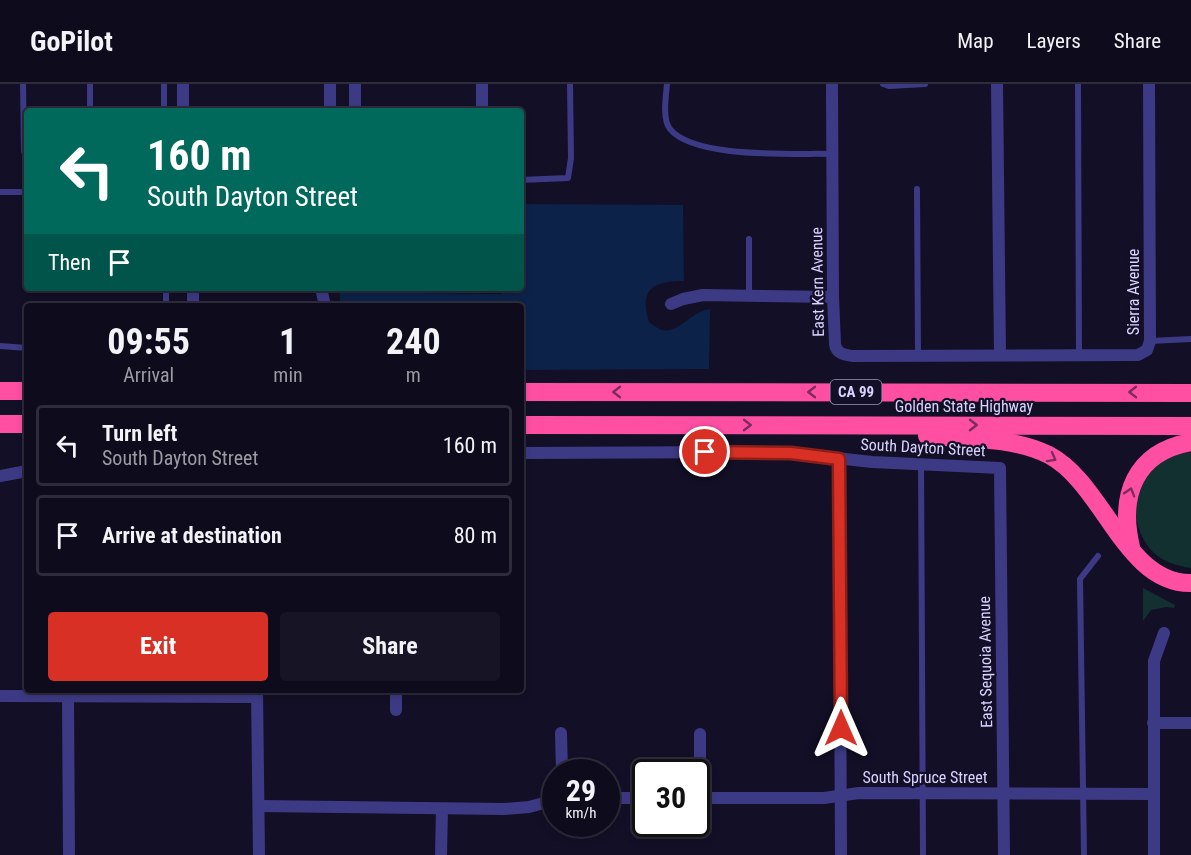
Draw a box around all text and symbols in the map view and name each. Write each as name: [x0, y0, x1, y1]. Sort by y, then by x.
text: GoPilot: [30, 25, 113, 58]
text: Map: [957, 29, 994, 53]
text: Layers: [1027, 29, 1081, 53]
text: Share: [1114, 29, 1161, 53]
text: 160 m: [147, 131, 252, 180]
icon: left: [48, 132, 126, 210]
text: South Dayton Street: [147, 181, 358, 213]
street label: East Kern Avenue: [807, 227, 828, 337]
icon: arrive: [103, 246, 136, 279]
street label: Sierra Avenue: [1124, 249, 1143, 335]
text: Then: [48, 250, 91, 275]
text: 09:55: [107, 321, 190, 363]
text: 1: [279, 321, 297, 363]
text: 240: [386, 321, 441, 363]
text: Arrival: [123, 363, 174, 387]
text: min: [273, 363, 303, 387]
text: m: [406, 363, 421, 387]
road number: CA 99: [830, 380, 882, 404]
one-way arrow: [612, 386, 621, 398]
one-way arrow: [807, 386, 816, 398]
one-way arrow: [1128, 386, 1137, 398]
street label: Golden State Highway: [895, 397, 1034, 416]
one-way arrow: [742, 419, 751, 431]
one-way arrow: [968, 419, 977, 431]
text: Turn left: [102, 421, 177, 446]
pin: [679, 426, 730, 477]
icon: left: [51, 429, 84, 462]
text: 160 m: [443, 433, 497, 458]
icon: arrive: [688, 435, 721, 468]
street label: South Dayton Street: [860, 435, 986, 460]
text: South Dayton Street: [102, 446, 258, 470]
one-way arrow: [1046, 451, 1056, 462]
one-way arrow: [1123, 487, 1136, 498]
icon: arrive: [51, 519, 84, 552]
text: Arrive at destination: [102, 523, 282, 548]
text: 80 m: [454, 523, 497, 548]
street label: East Sequoia Avenue: [975, 596, 996, 728]
button: Exit: [48, 612, 268, 681]
button: Share: [280, 612, 500, 681]
position arrow: [809, 696, 873, 760]
speed limit sign: 30: [632, 759, 710, 837]
street label: South Spruce Street: [862, 768, 988, 787]
text: 29: [566, 773, 596, 808]
text: km/h: [566, 804, 596, 822]

